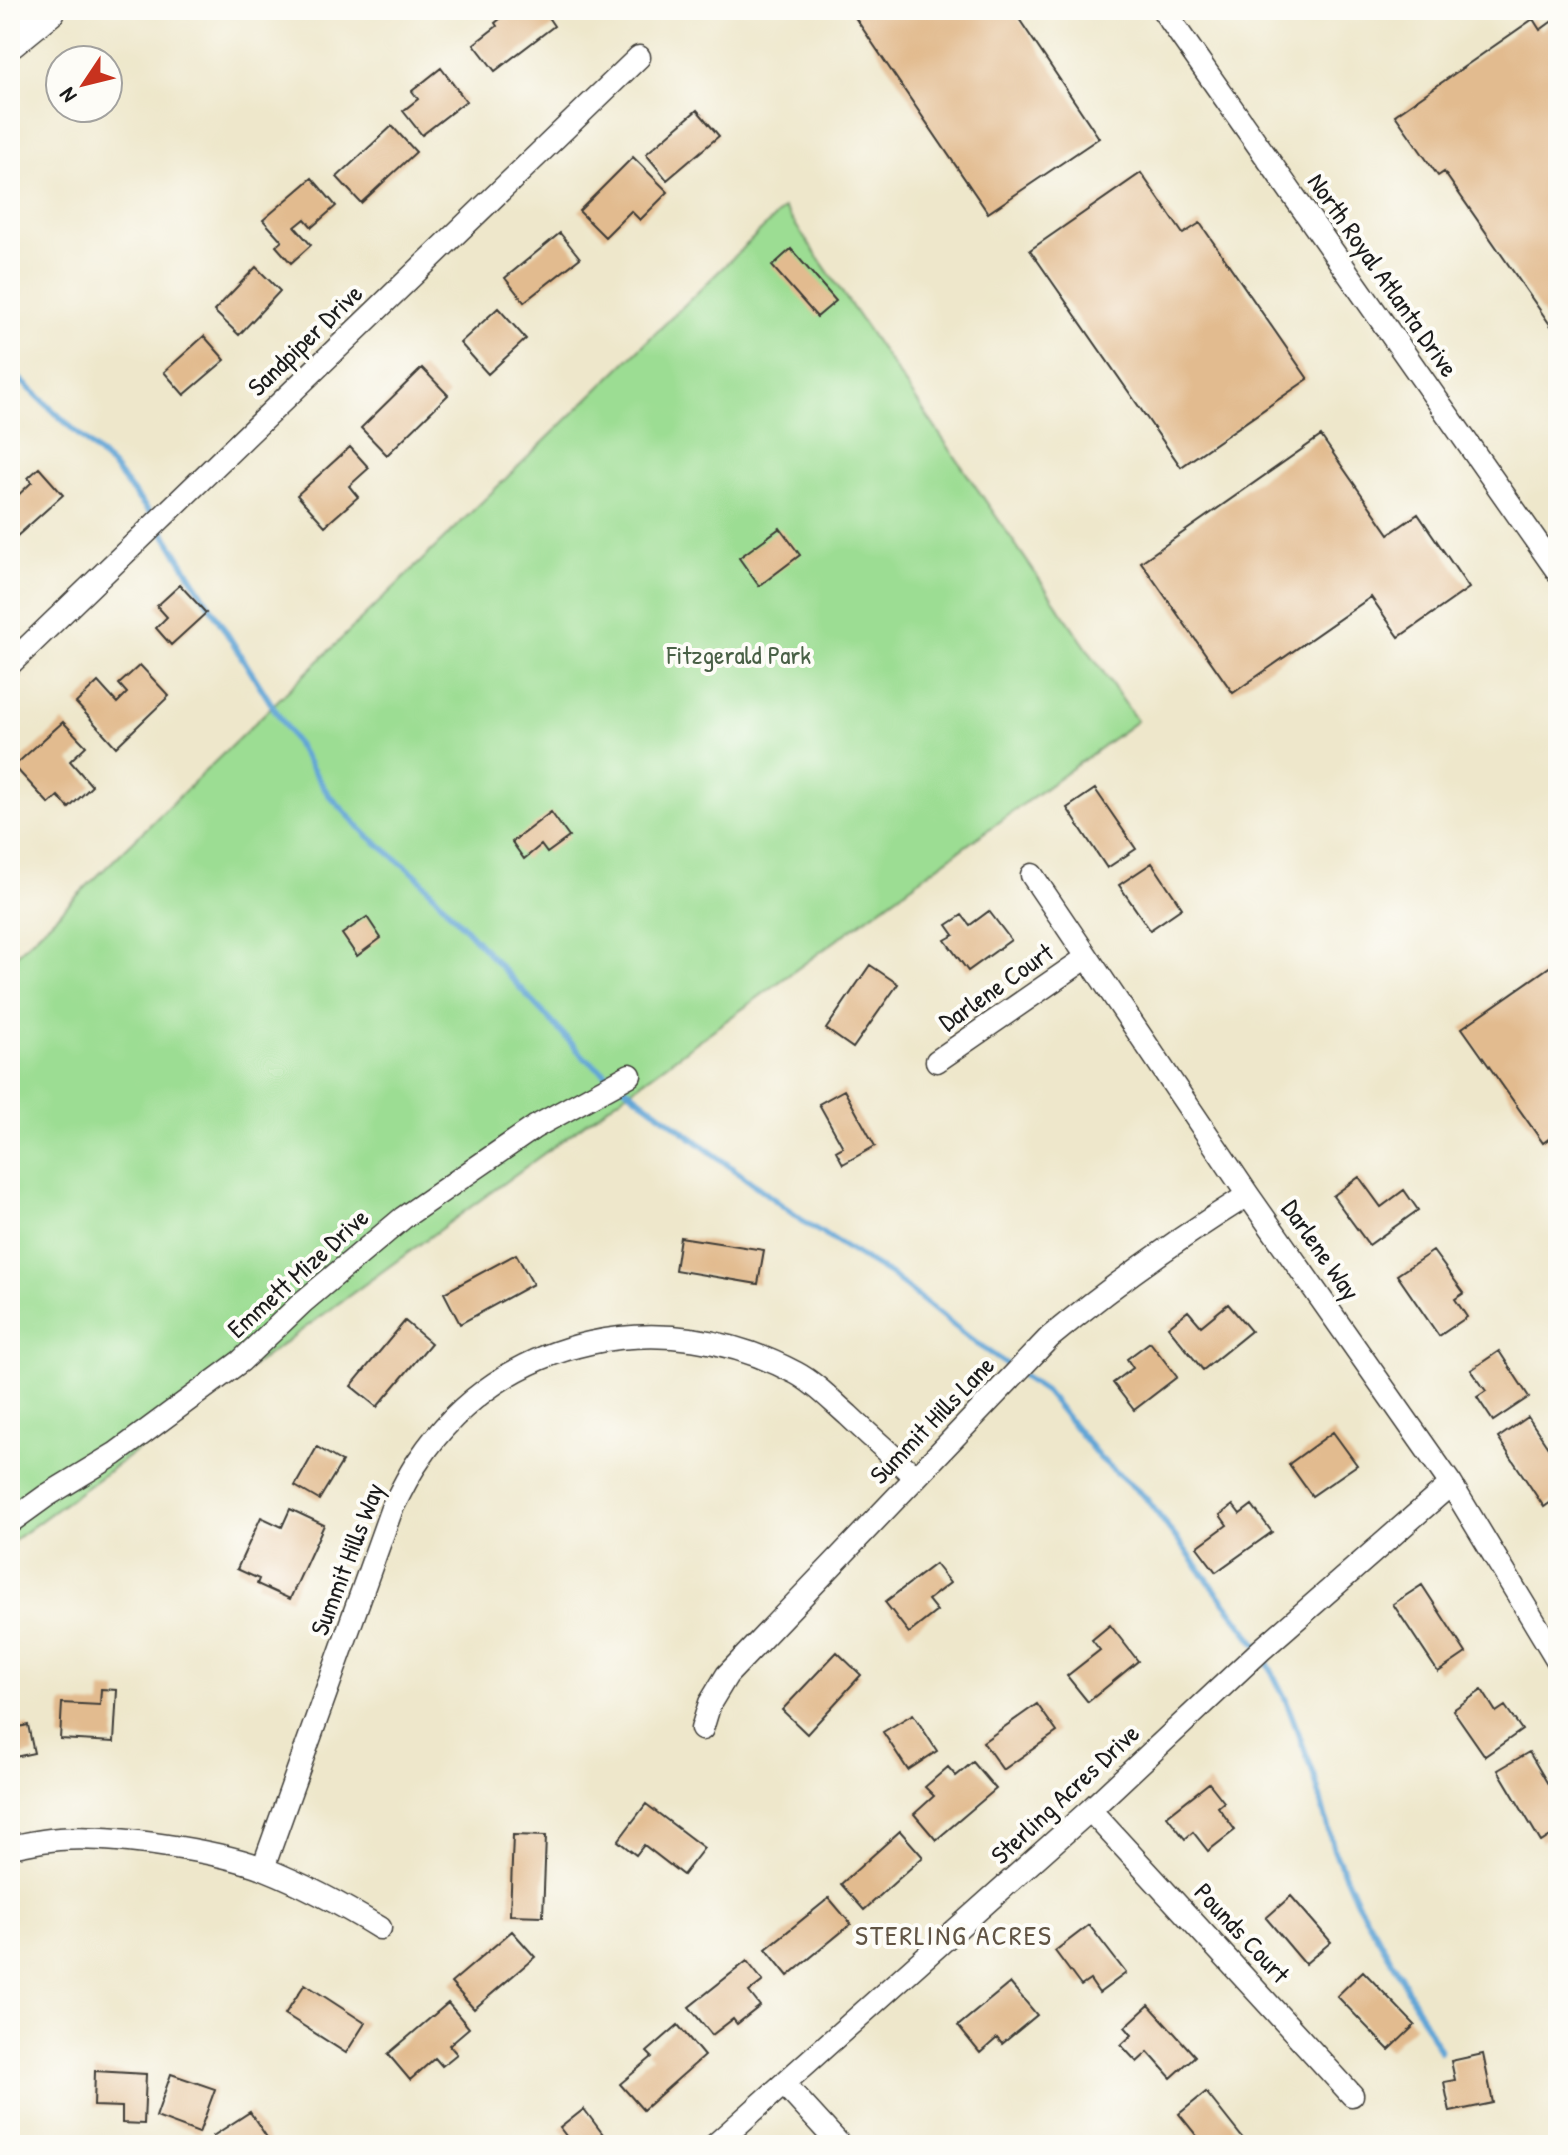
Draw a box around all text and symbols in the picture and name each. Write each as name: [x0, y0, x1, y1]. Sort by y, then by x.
north arrow: [44, 44, 124, 124]
text: N: [52, 82, 83, 109]
street label: North Royal Atlanta Drive: [1300, 166, 1467, 383]
street label: Sandpiper Drive: [239, 276, 370, 403]
park label: Fitzgerald Park: [666, 637, 811, 672]
street label: Darlene Court: [932, 934, 1061, 1039]
street label: Darlene Way: [1274, 1193, 1369, 1307]
street label: Emmett Mize Drive: [220, 1200, 376, 1345]
street label: Summit Hills Lane: [862, 1348, 1002, 1491]
street label: Summit Hills Way: [301, 1477, 392, 1640]
street label: Sterling Acres Drive: [983, 1716, 1147, 1872]
street label: Pounds Court: [1187, 1875, 1299, 1991]
district label: STERLING ACRES: [855, 1916, 1053, 1954]

